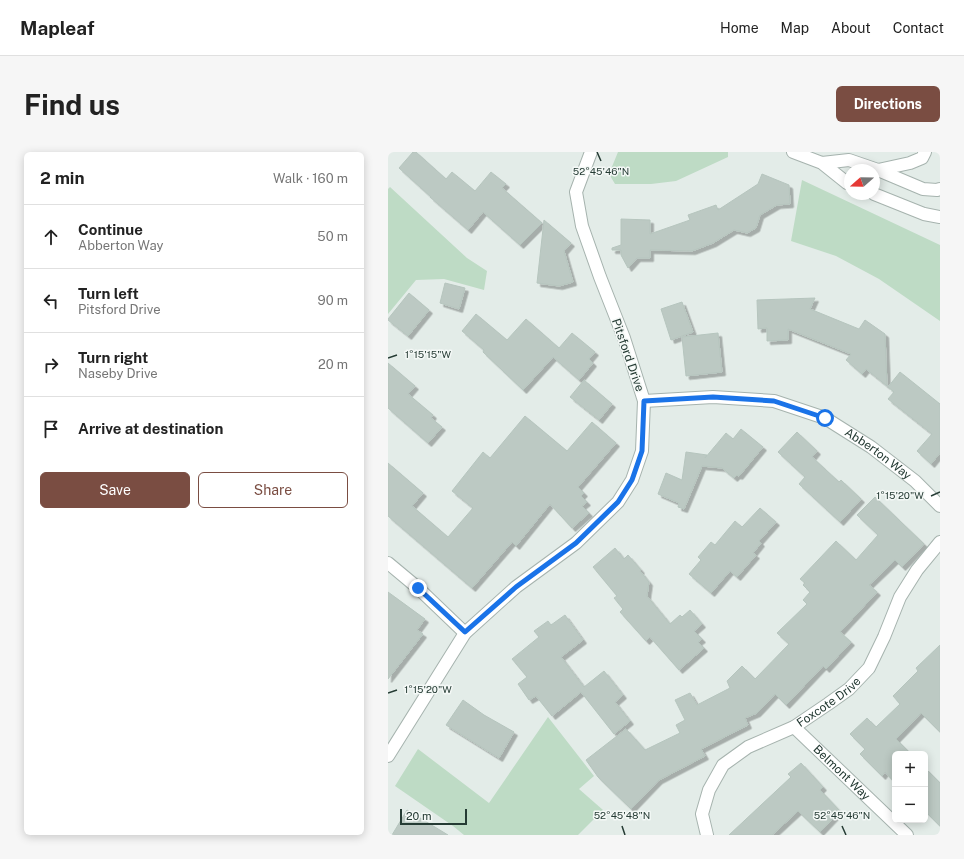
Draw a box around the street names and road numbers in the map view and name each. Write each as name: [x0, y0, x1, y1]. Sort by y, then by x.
street label: Pitsford Drive: [609, 317, 647, 393]
street label: Abberton Way: [842, 425, 915, 483]
street label: Foxcote Drive: [794, 674, 864, 730]
street label: Belmont Way: [810, 742, 874, 803]

